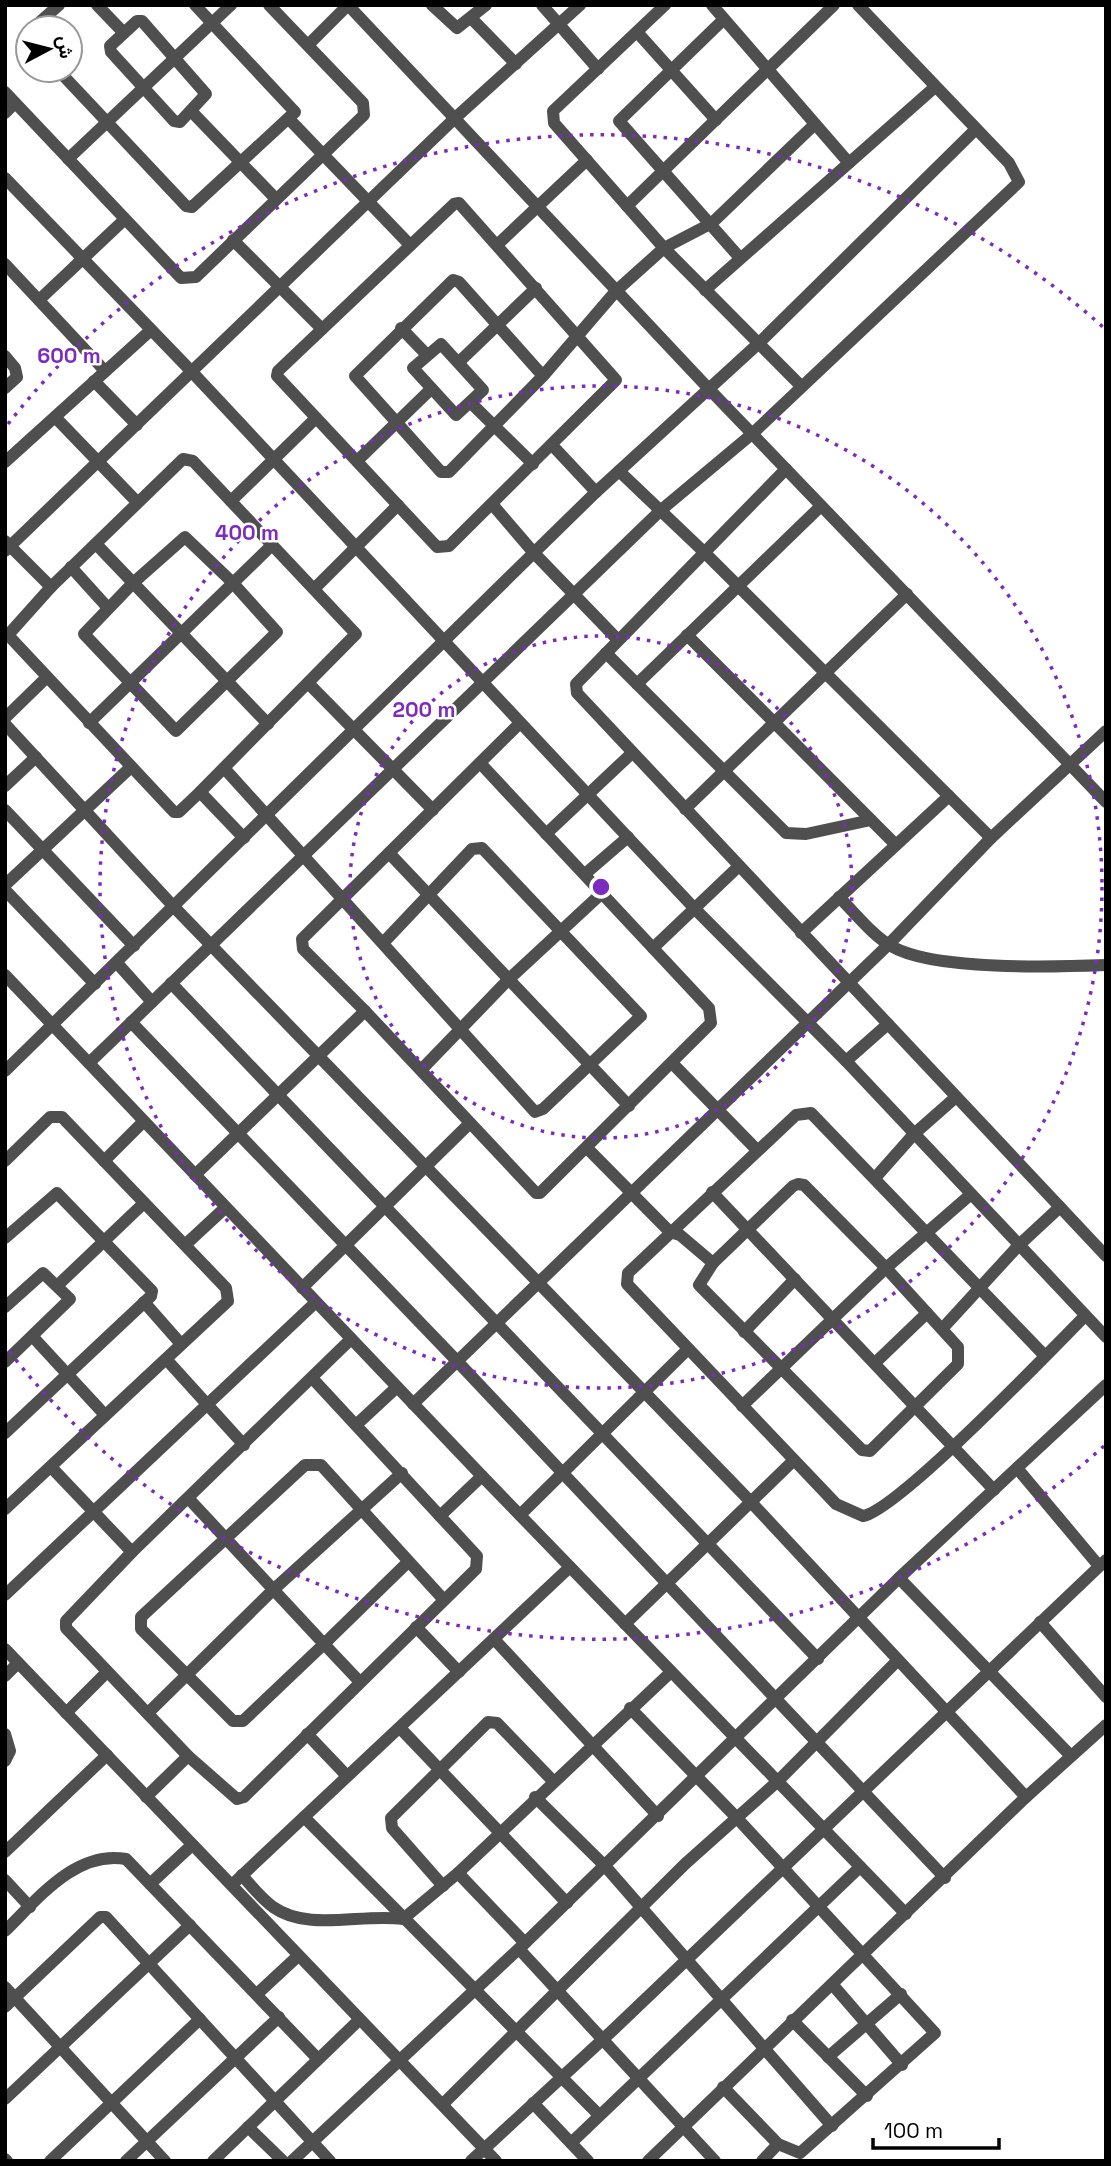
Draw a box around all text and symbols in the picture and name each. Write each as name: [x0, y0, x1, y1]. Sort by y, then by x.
north arrow: [14, 14, 84, 84]
text: ش: [52, 34, 79, 60]
text: 600 m: [37, 342, 101, 369]
text: 400 m: [215, 519, 279, 546]
text: 200 m: [393, 696, 455, 723]
centre of rings: [589, 875, 613, 899]
scale bar: [873, 2106, 999, 2150]
text: 100 m: [884, 2117, 943, 2144]

